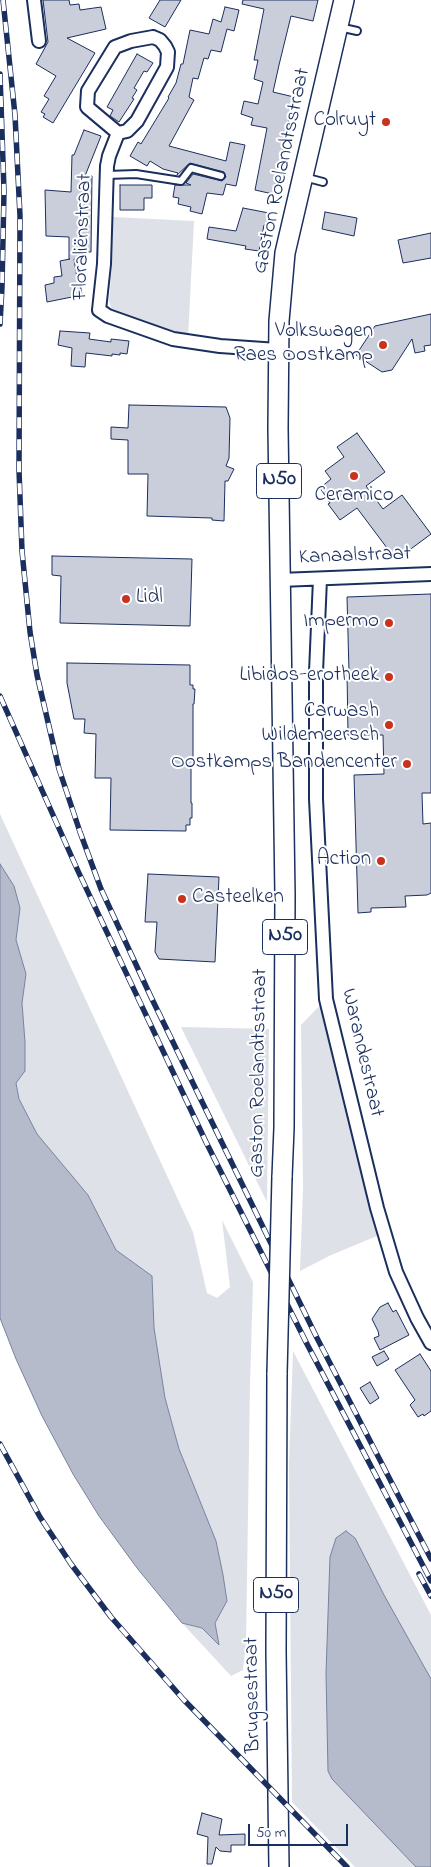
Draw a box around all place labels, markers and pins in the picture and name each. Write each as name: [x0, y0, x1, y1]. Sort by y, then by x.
place label: Colruyt: [313, 109, 376, 135]
marker: Colruyt: [380, 116, 392, 128]
place label: Volkswagen Raes Oostkamp: [234, 320, 373, 370]
marker: Volkswagen Raes Oostkamp: [377, 339, 389, 351]
marker: Ceramico: [348, 470, 360, 482]
place label: Ceramico: [314, 484, 394, 510]
place label: Lidl: [136, 586, 163, 612]
marker: Lidl: [120, 593, 132, 605]
place label: Impermo: [303, 610, 379, 636]
marker: Impermo: [383, 617, 395, 629]
place label: Libidos-erotheek: [239, 664, 379, 690]
marker: Libidos-erotheek: [383, 671, 395, 683]
place label: Carwash Wildemeersch: [262, 700, 379, 750]
marker: Carwash Wildemeersch: [383, 719, 395, 731]
place label: Oostkamps Bandencenter: [171, 751, 397, 777]
marker: Oostkamps Bandencenter: [401, 758, 413, 770]
place label: Action: [317, 848, 371, 874]
marker: Action: [375, 855, 387, 867]
place label: Casteelken: [192, 886, 284, 912]
marker: Casteelken: [176, 893, 188, 905]

